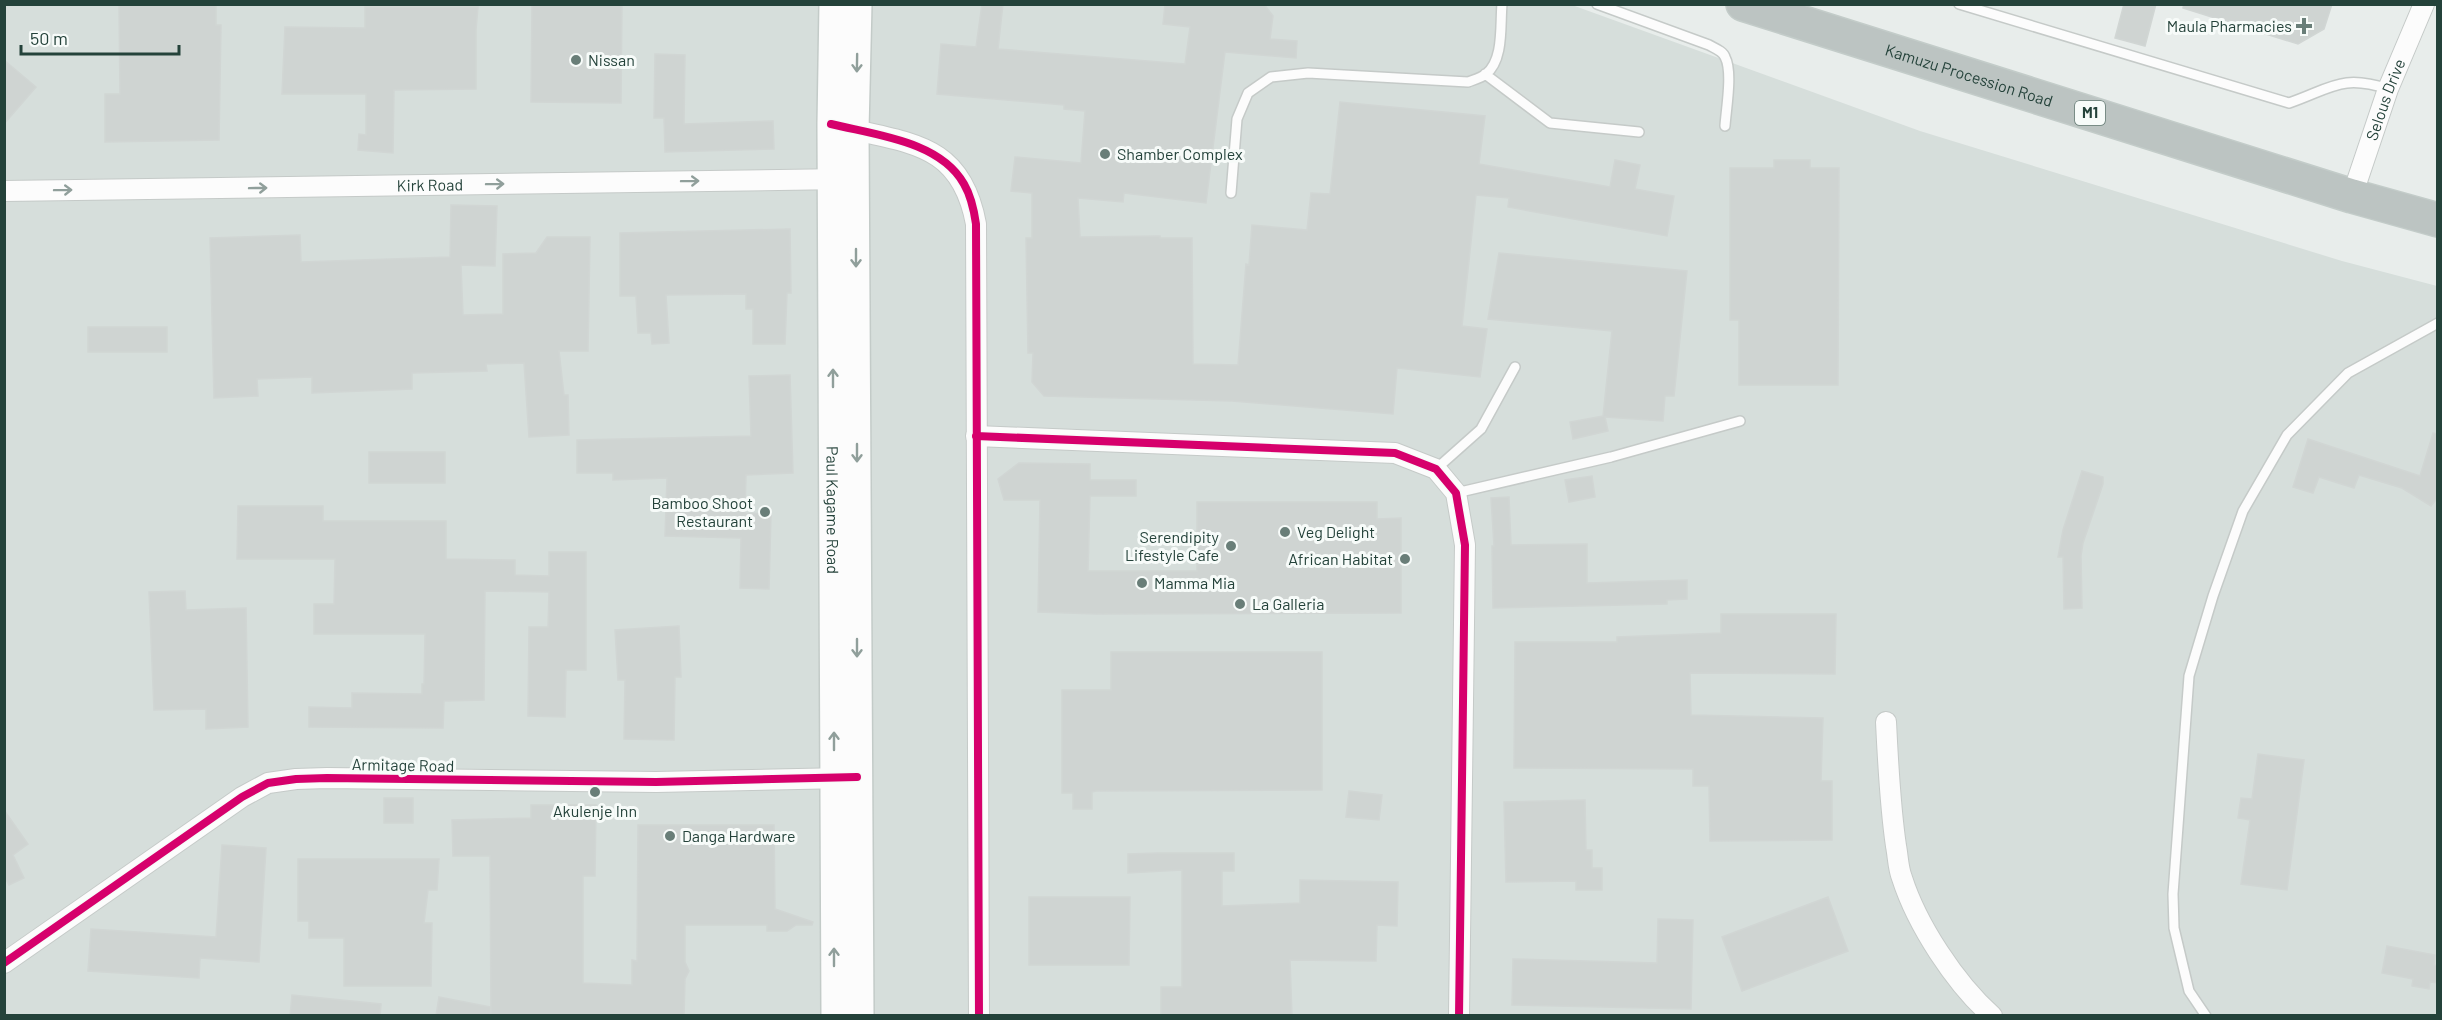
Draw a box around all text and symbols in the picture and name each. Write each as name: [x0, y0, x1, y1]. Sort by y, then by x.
place label: Maula Pharmacies: [2167, 16, 2292, 35]
scale bar: [21, 18, 178, 56]
marker: Maula Pharmacies: [2297, 19, 2311, 33]
text: 50 m: [30, 27, 68, 49]
street label: Kamuzu Procession Road: [1883, 39, 2055, 110]
place label: Nissan: [588, 50, 635, 69]
one-way arrow: [851, 52, 863, 72]
marker: Nissan: [569, 53, 583, 67]
street label: Selous Drive: [2361, 56, 2409, 143]
road number: M1: [2075, 101, 2105, 125]
place label: Shamber Complex: [1117, 144, 1243, 163]
marker: Shamber Complex: [1098, 147, 1112, 161]
street label: Kirk Road: [397, 174, 463, 194]
one-way arrow: [679, 175, 699, 187]
one-way arrow: [484, 178, 504, 190]
one-way arrow: [247, 182, 267, 193]
one-way arrow: [52, 185, 72, 196]
one-way arrow: [850, 247, 862, 267]
one-way arrow: [827, 369, 839, 389]
one-way arrow: [851, 442, 863, 462]
street label: Paul Kagame Road: [823, 446, 843, 574]
place label: Bamboo Shoot Restaurant: [651, 493, 753, 530]
marker: Bamboo Shoot Restaurant: [758, 505, 772, 519]
place label: Veg Delight: [1297, 522, 1375, 541]
marker: Veg Delight: [1278, 525, 1292, 539]
place label: Serendipity Lifestyle Cafe: [1125, 527, 1220, 564]
marker: Serendipity Lifestyle Cafe: [1224, 539, 1238, 553]
place label: African Habitat: [1288, 549, 1393, 568]
marker: African Habitat: [1398, 552, 1412, 566]
place label: Mamma Mia: [1154, 573, 1235, 592]
marker: Mamma Mia: [1135, 576, 1149, 590]
place label: La Galleria: [1252, 594, 1324, 613]
marker: La Galleria: [1233, 597, 1247, 611]
one-way arrow: [851, 637, 863, 657]
one-way arrow: [828, 732, 840, 752]
street label: Armitage Road: [352, 754, 454, 775]
marker: Akulenje Inn: [588, 785, 602, 799]
place label: Akulenje Inn: [553, 801, 637, 820]
place label: Danga Hardware: [682, 826, 795, 845]
marker: Danga Hardware: [663, 829, 677, 843]
one-way arrow: [828, 948, 840, 968]

